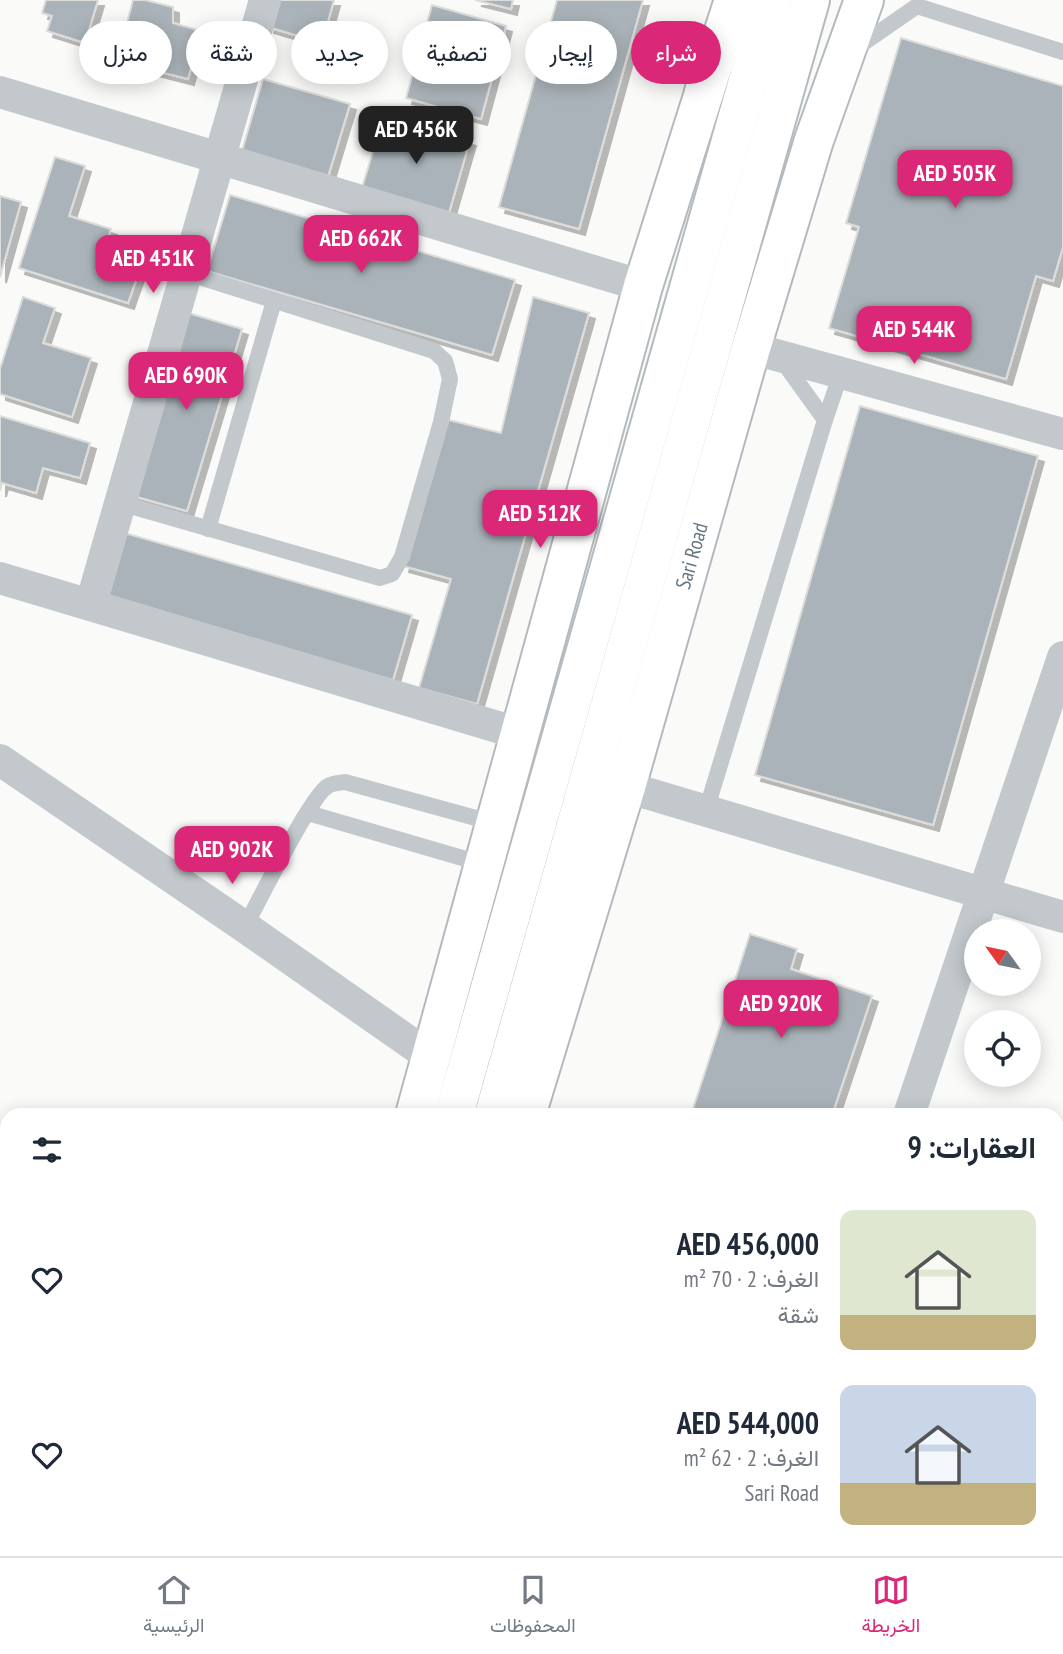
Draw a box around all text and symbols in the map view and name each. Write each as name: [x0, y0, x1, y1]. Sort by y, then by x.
chip: منزل: [79, 21, 172, 84]
chip: شقة: [186, 21, 277, 84]
chip: جديد: [291, 21, 388, 84]
chip: تصفية: [402, 21, 511, 84]
chip: إيجار: [525, 21, 617, 84]
chip: شراء: [631, 21, 721, 84]
pin: AED 456K: [344, 106, 488, 166]
text: AED 456K: [374, 114, 458, 143]
pin: AED 505K: [883, 150, 1027, 210]
text: AED 505K: [913, 158, 997, 187]
pin: AED 662K: [289, 216, 433, 275]
text: AED 662K: [319, 223, 403, 252]
pin: AED 451K: [81, 236, 225, 295]
text: AED 451K: [111, 243, 195, 272]
pin: AED 544K: [842, 306, 986, 366]
text: AED 544K: [872, 314, 956, 343]
pin: AED 690K: [114, 352, 258, 412]
text: AED 690K: [144, 360, 228, 389]
pin: AED 512K: [468, 490, 612, 550]
text: AED 512K: [498, 498, 582, 527]
street label: Sari Road: [669, 519, 714, 592]
pin: AED 902K: [160, 826, 304, 886]
text: AED 902K: [190, 834, 274, 863]
north arrow: [964, 919, 1041, 996]
map controls: [964, 919, 1041, 1087]
pin: AED 920K: [709, 981, 853, 1040]
text: AED 920K: [739, 988, 823, 1017]
button: locate: [964, 1010, 1041, 1087]
text: العقارات: 9: [907, 1127, 1036, 1166]
icon: filters: [28, 1131, 66, 1169]
text: AED 456,000: [677, 1224, 819, 1263]
icon: home: [896, 1238, 980, 1322]
icon: heart: [28, 1261, 66, 1299]
text: الغرف: 2 · 70 m²: [684, 1264, 819, 1293]
text: شقة: [777, 1300, 819, 1329]
text: AED 544,000: [677, 1403, 819, 1442]
icon: home: [896, 1413, 980, 1497]
icon: heart: [28, 1436, 66, 1474]
text: الغرف: 2 · 62 m²: [684, 1443, 819, 1472]
text: Sari Road: [745, 1478, 819, 1507]
tab: الرئيسية: [143, 1571, 204, 1642]
tab: المحفوظات: [490, 1571, 576, 1642]
tab: الخريطة: [861, 1571, 920, 1642]

